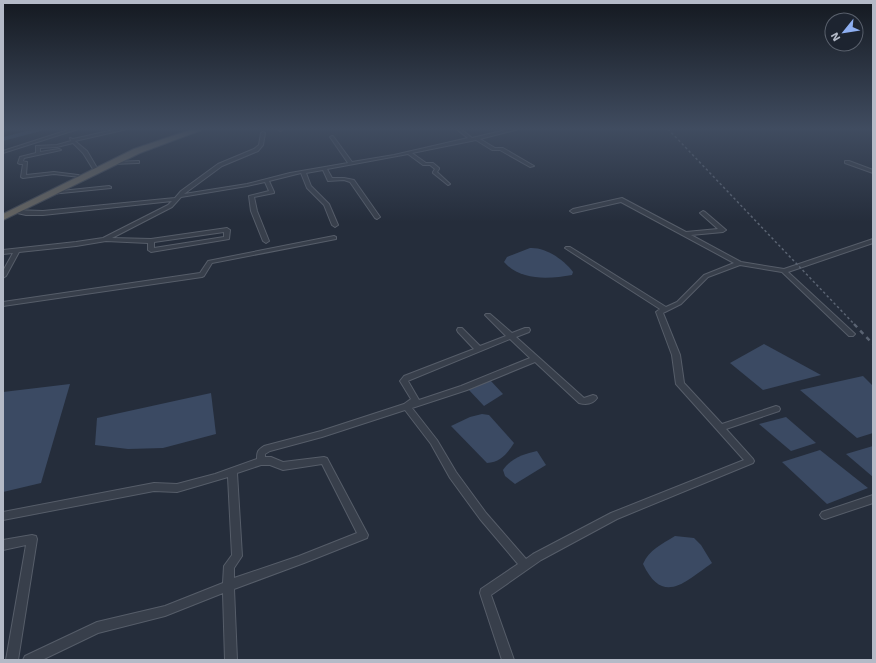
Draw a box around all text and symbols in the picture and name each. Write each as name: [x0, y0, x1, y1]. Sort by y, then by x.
north arrow: [824, 12, 864, 52]
text: N: [828, 30, 843, 44]

